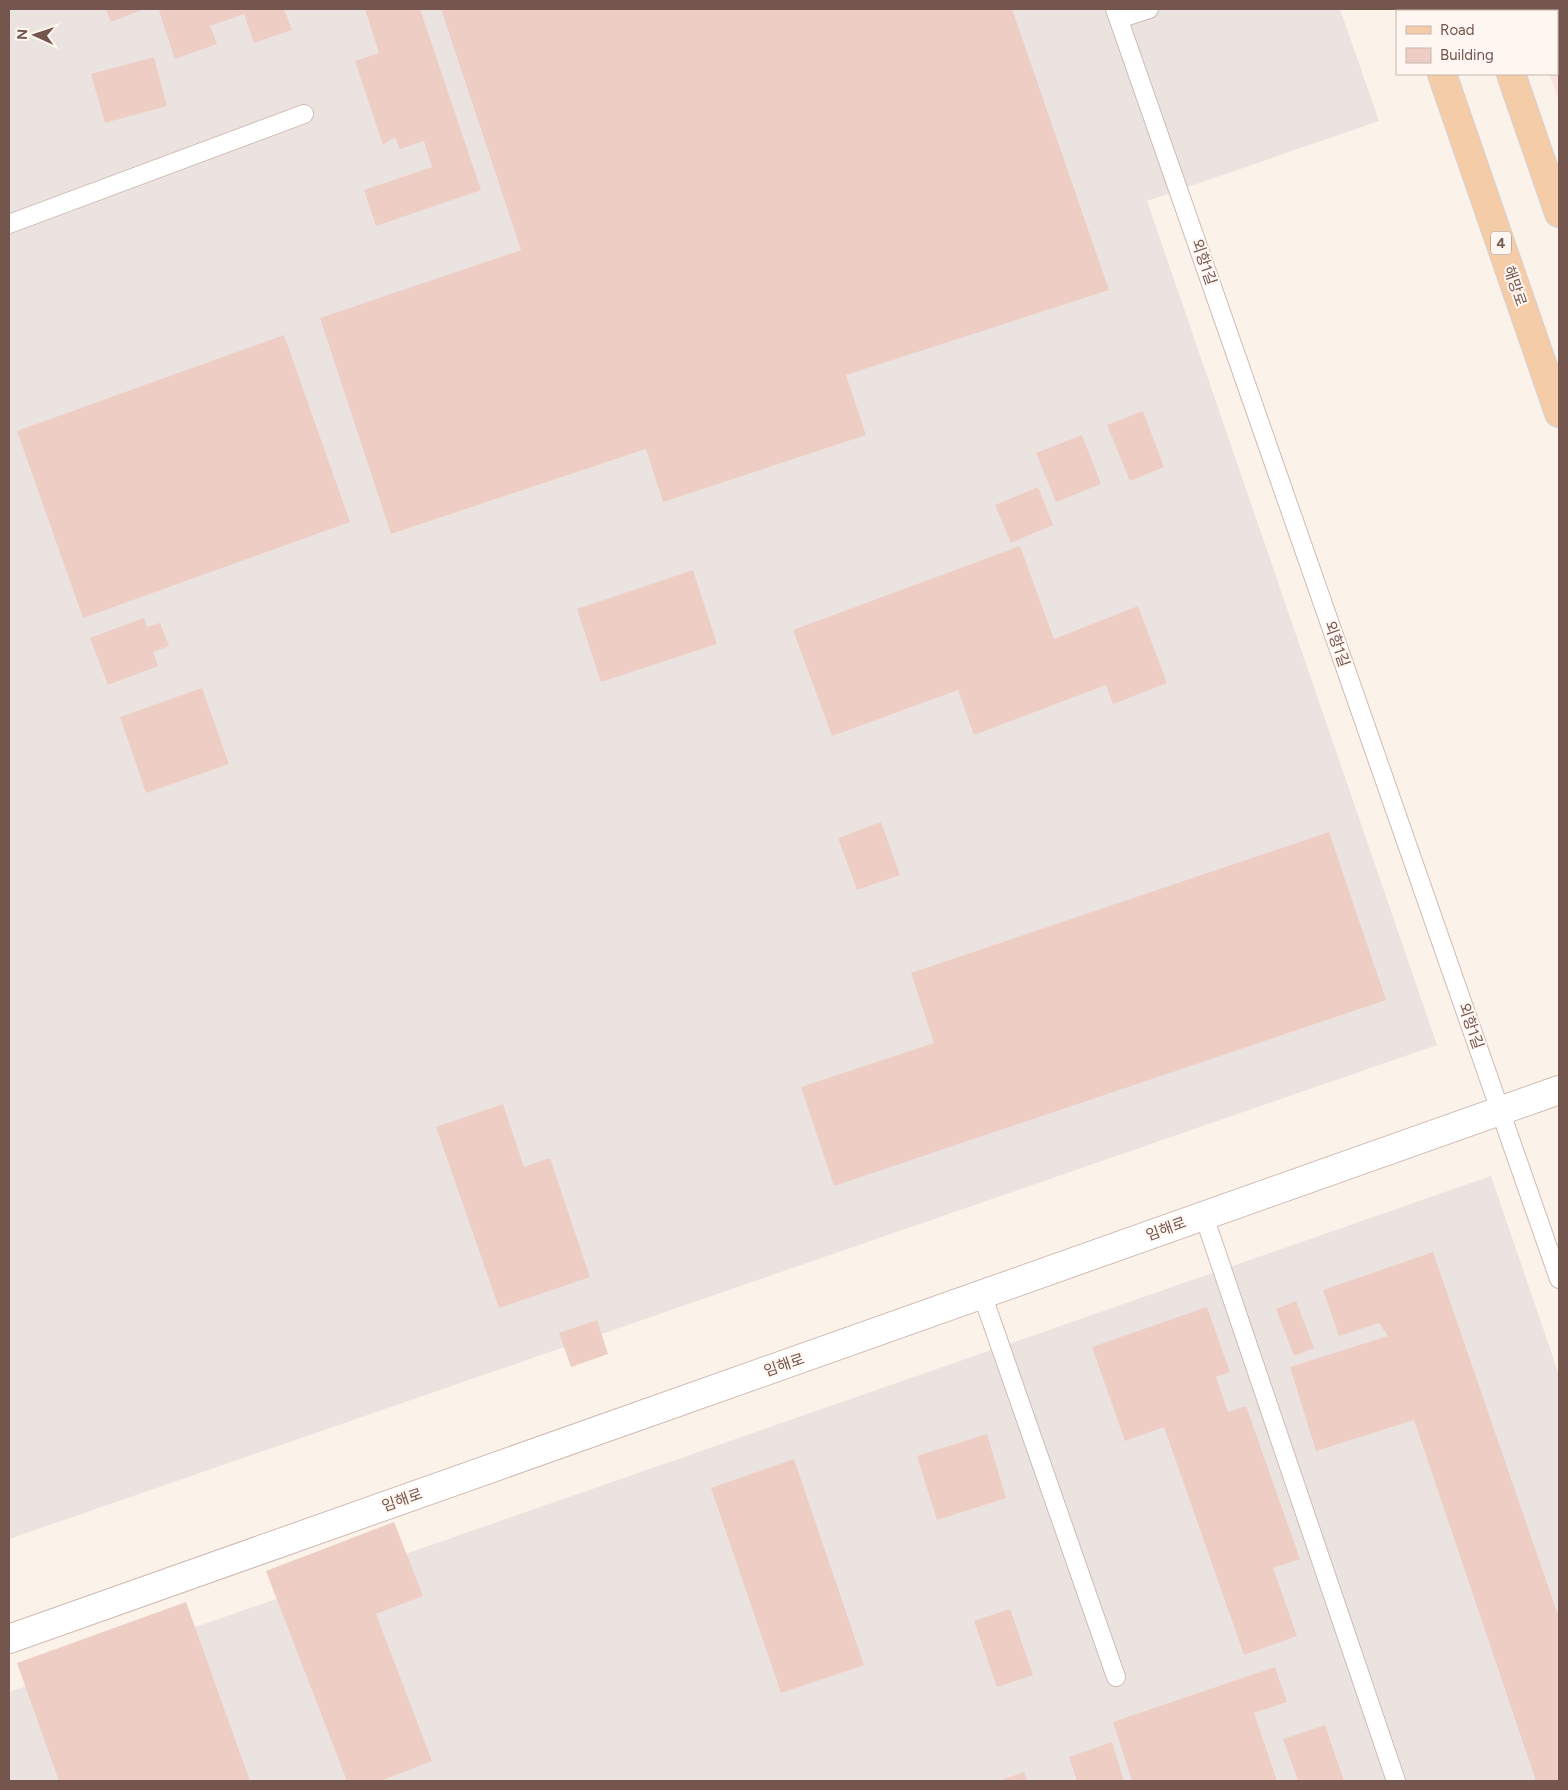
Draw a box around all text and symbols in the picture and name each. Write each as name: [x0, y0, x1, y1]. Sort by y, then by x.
north arrow: [10, 10, 60, 60]
legend: [1396, 10, 1558, 75]
text: Road: [1440, 21, 1475, 39]
text: N: [14, 28, 31, 40]
text: Building: [1440, 46, 1494, 64]
road number: 4: [1491, 232, 1511, 254]
street label: 외항1길: [1188, 237, 1220, 287]
street label: 해망로: [1500, 263, 1530, 309]
street label: 외항1길: [1321, 619, 1353, 669]
street label: 외항1길: [1455, 1001, 1487, 1051]
street label: 임해로: [1143, 1213, 1189, 1245]
street label: 임해로: [761, 1350, 807, 1380]
street label: 임해로: [379, 1485, 425, 1515]

